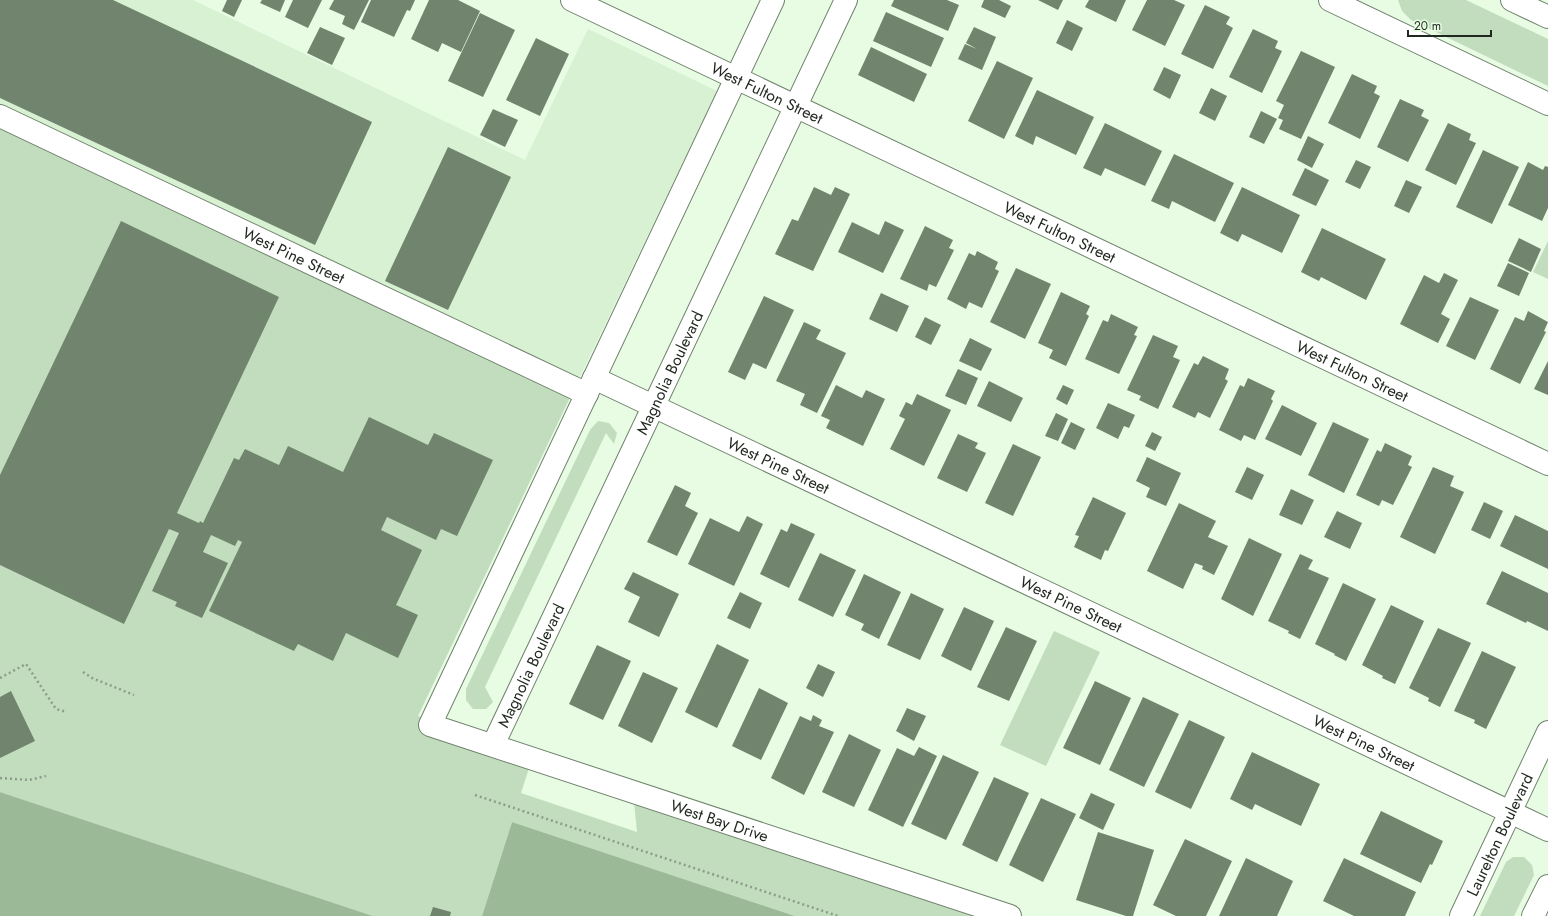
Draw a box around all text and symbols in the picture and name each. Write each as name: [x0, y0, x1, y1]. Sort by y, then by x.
scale bar: [1408, 12, 1491, 38]
text: 20 m: [1414, 17, 1441, 35]
street label: West Fulton Street: [707, 57, 827, 130]
street label: West Fulton Street: [1000, 196, 1120, 269]
street label: West Pine Street: [239, 222, 349, 290]
street label: Magnolia Boulevard: [631, 307, 709, 439]
street label: West Fulton Street: [1292, 335, 1412, 408]
street label: West Pine Street: [723, 432, 833, 500]
street label: West Pine Street: [1016, 570, 1126, 639]
street label: Magnolia Boulevard: [492, 600, 570, 731]
street label: West Pine Street: [1309, 709, 1419, 777]
street label: Laurelton Boulevard: [1461, 770, 1539, 900]
street label: West Bay Drive: [667, 794, 772, 848]

